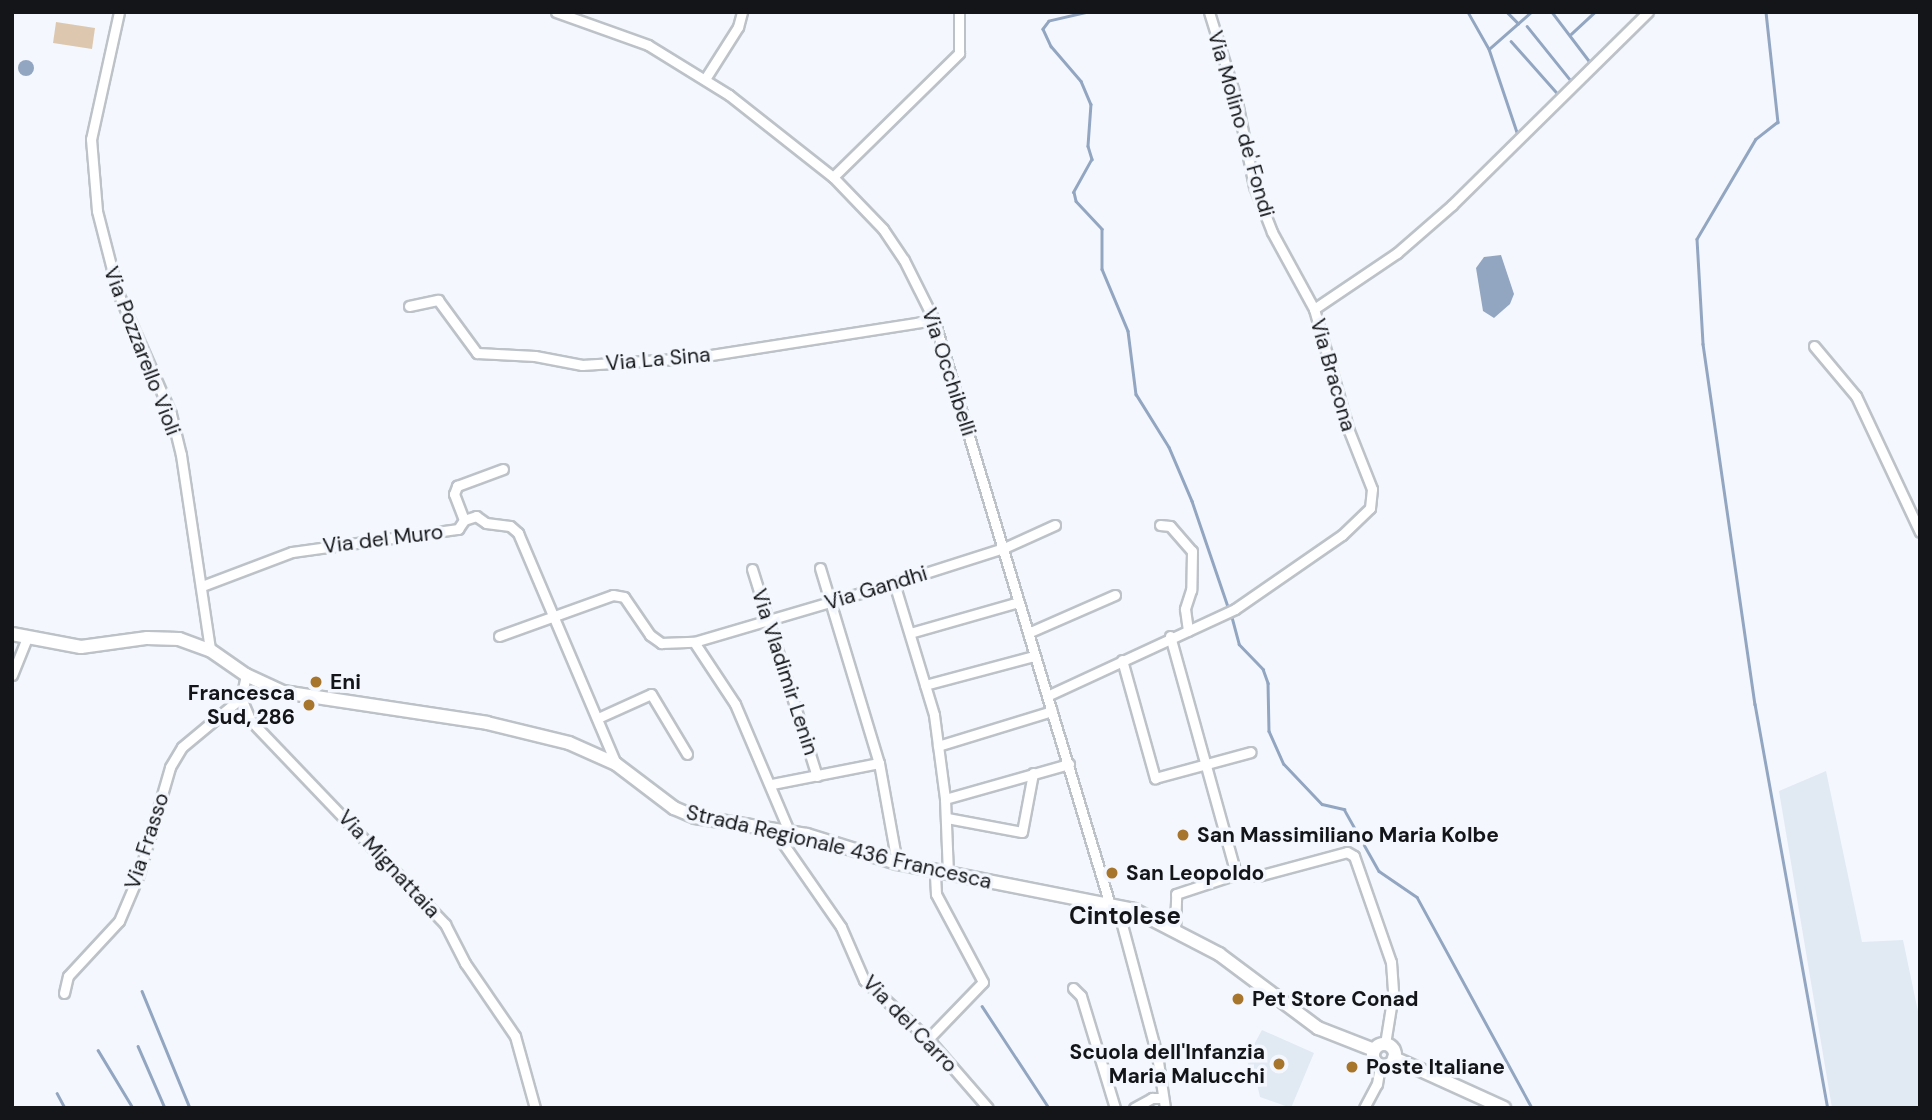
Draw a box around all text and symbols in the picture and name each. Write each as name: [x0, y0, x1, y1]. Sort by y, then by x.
street label: Via Molino de' Fondi: [1202, 28, 1280, 220]
street label: Via Pozzarello Violi: [98, 263, 186, 439]
street label: Via Occhibelli: [916, 305, 982, 439]
street label: Via Bracona: [1305, 316, 1361, 434]
street label: Via La Sina: [605, 342, 711, 376]
street label: Via del Muro: [321, 519, 445, 559]
street label: Via Gandhi: [822, 560, 930, 616]
street label: Via Vladimir Lenin: [746, 586, 824, 758]
place label: Eni: [330, 669, 361, 695]
marker: Eni: [308, 674, 324, 690]
place label: Francesca Sud, 286: [188, 680, 295, 730]
marker: Francesca Sud, 286: [301, 697, 317, 713]
street label: Via Frasso: [120, 790, 174, 892]
street label: Strada Regionale 436 Francesca: [684, 800, 994, 894]
street label: Via Mignattaia: [333, 805, 445, 923]
place label: San Massimiliano Maria Kolbe: [1197, 822, 1499, 848]
marker: San Massimiliano Maria Kolbe: [1175, 827, 1191, 843]
place label: San Leopoldo: [1126, 860, 1264, 886]
marker: San Leopoldo: [1104, 865, 1120, 881]
district label: Cintolese: [1069, 902, 1181, 930]
street label: Via del Carro: [857, 970, 963, 1078]
place label: Pet Store Conad: [1252, 986, 1419, 1012]
marker: Pet Store Conad: [1230, 991, 1246, 1007]
place label: Scuola dell'Infanzia Maria Malucchi: [1070, 1039, 1265, 1089]
place label: Poste Italiane: [1366, 1054, 1505, 1080]
marker: Scuola dell'Infanzia Maria Malucchi: [1271, 1056, 1287, 1072]
marker: Poste Italiane: [1344, 1059, 1360, 1075]

